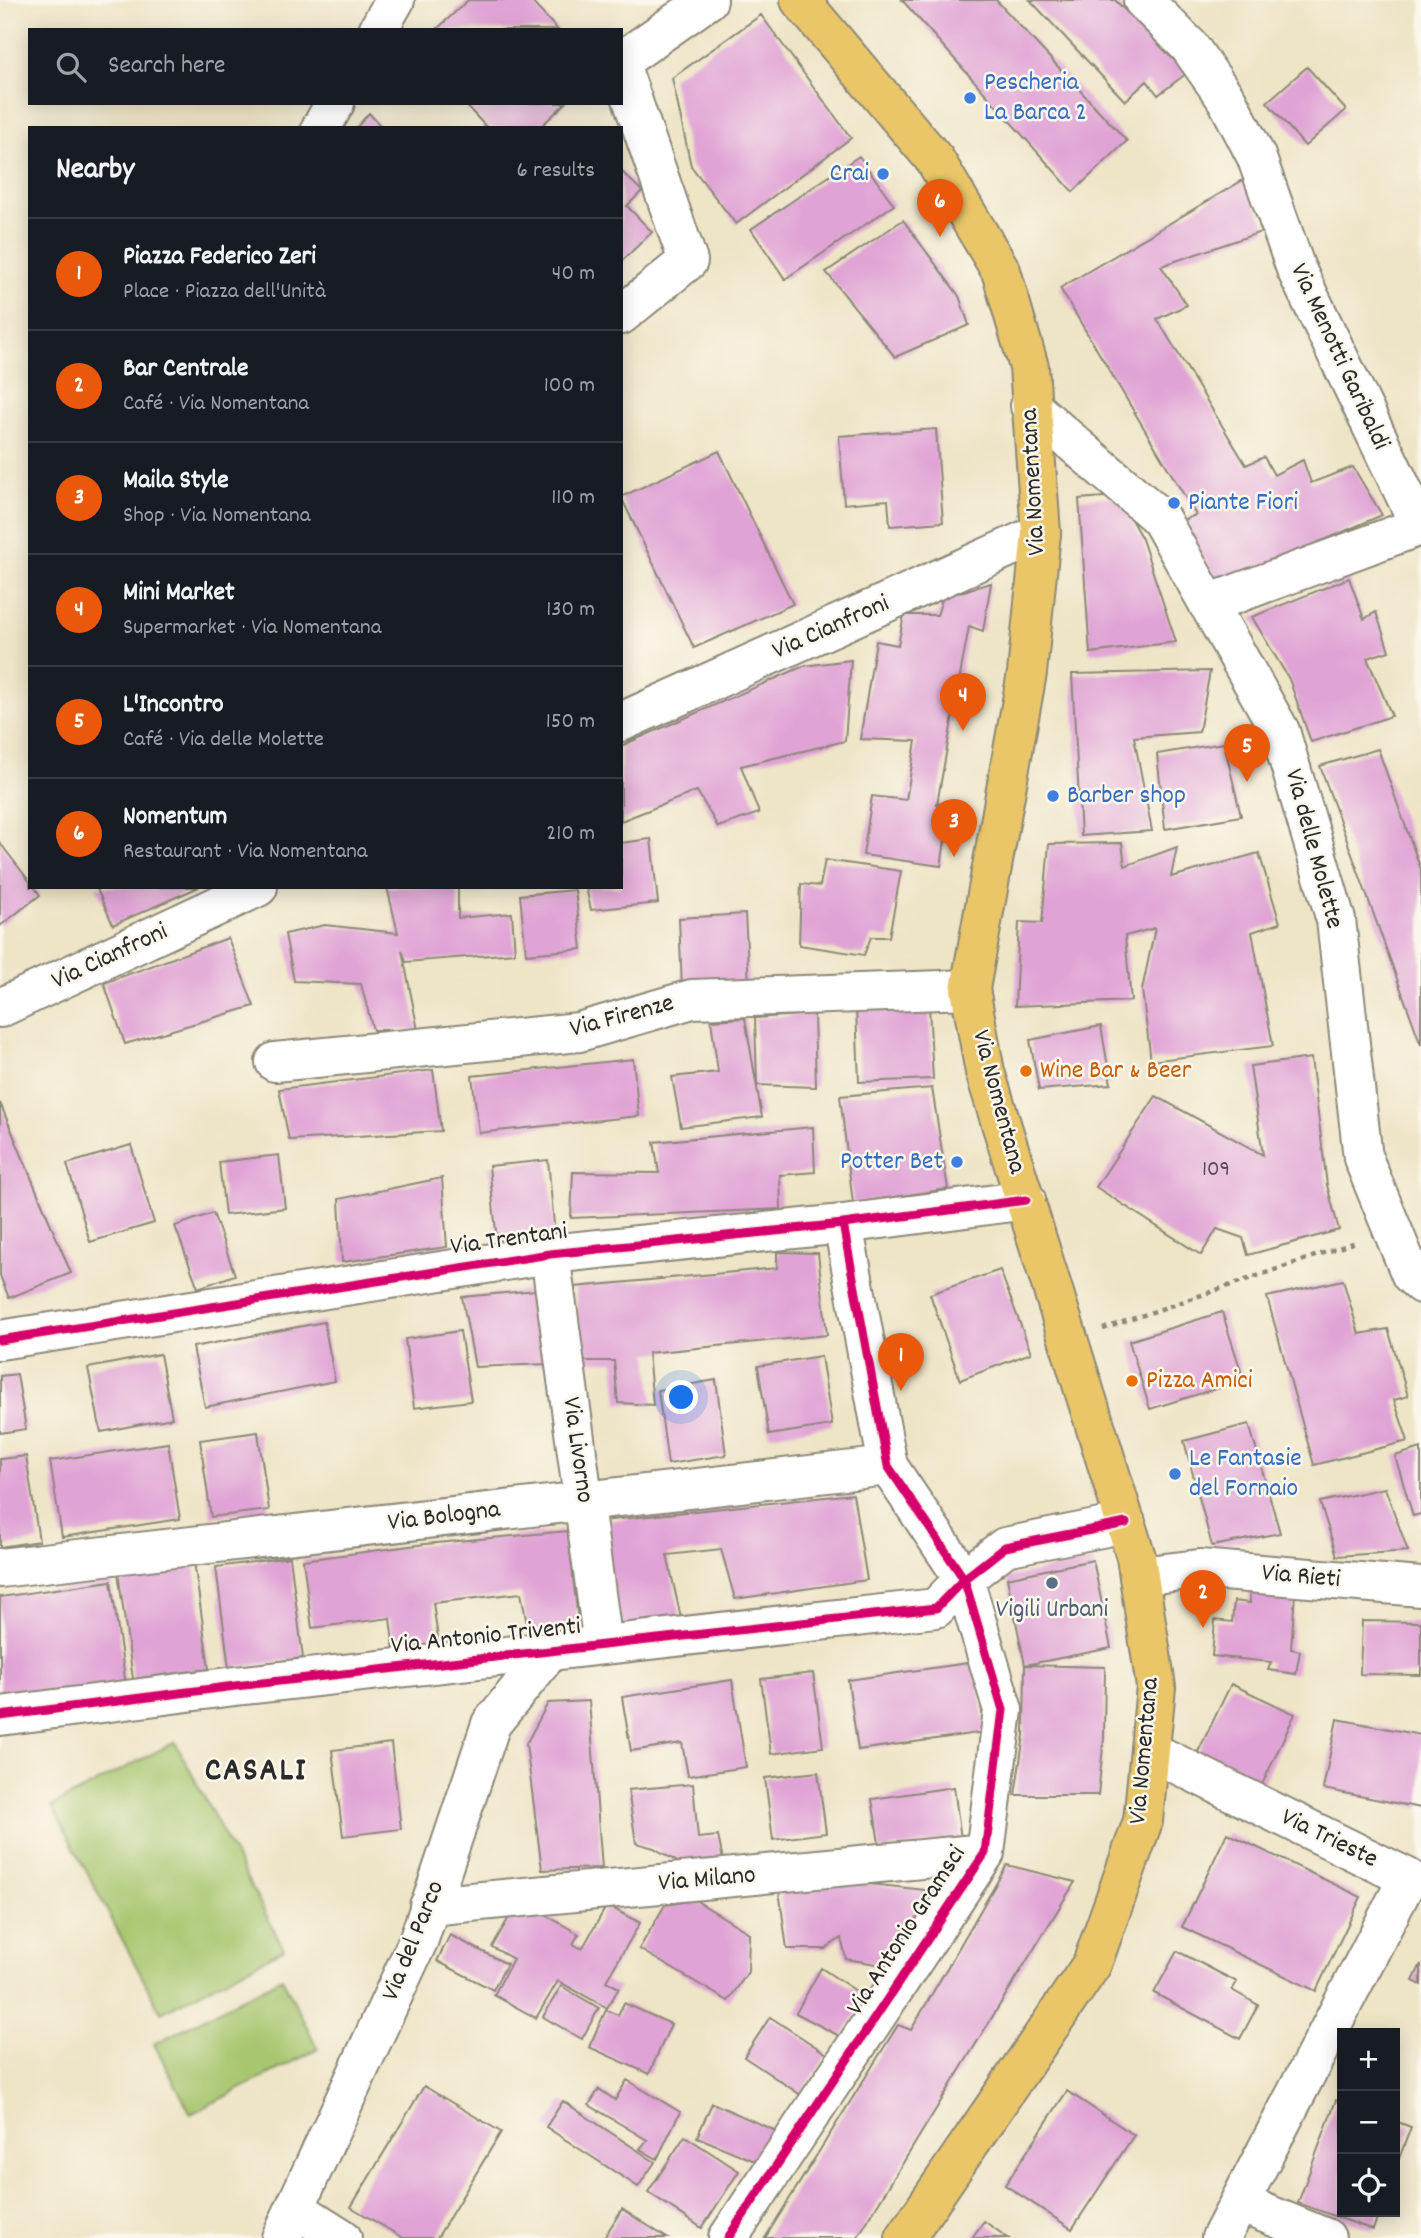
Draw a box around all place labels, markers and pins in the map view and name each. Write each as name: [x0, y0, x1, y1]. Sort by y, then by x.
place label: Pescheria La Barca 2: [984, 65, 1087, 132]
marker: Pescheria La Barca 2: [962, 90, 978, 106]
place label: Crai: [830, 156, 869, 193]
marker: Crai: [875, 166, 891, 182]
pin: 6: [917, 179, 963, 237]
place label: Piante Fiori: [1188, 485, 1298, 522]
marker: Piante Fiori: [1166, 495, 1182, 511]
pin: 4: [940, 673, 986, 731]
pin: 5: [1224, 724, 1270, 782]
place label: Barber shop: [1067, 778, 1186, 815]
marker: Barber shop: [1045, 788, 1061, 804]
pin: 3: [931, 799, 977, 857]
place label: Wine Bar & Beer: [1040, 1053, 1192, 1090]
marker: Wine Bar & Beer: [1018, 1063, 1034, 1079]
place label: Potter Bet: [840, 1144, 943, 1181]
marker: Potter Bet: [949, 1154, 965, 1170]
pin: 1: [878, 1333, 924, 1391]
place label: Pizza Amici: [1146, 1363, 1253, 1400]
marker: Pizza Amici: [1124, 1373, 1140, 1389]
place label: Le Fantasie del Fornaio: [1189, 1441, 1302, 1508]
marker: Le Fantasie del Fornaio: [1167, 1466, 1183, 1482]
pin: 2: [1180, 1570, 1226, 1628]
marker: Vigili Urbani: [1044, 1575, 1060, 1591]
place label: Vigili Urbani: [996, 1592, 1109, 1629]

